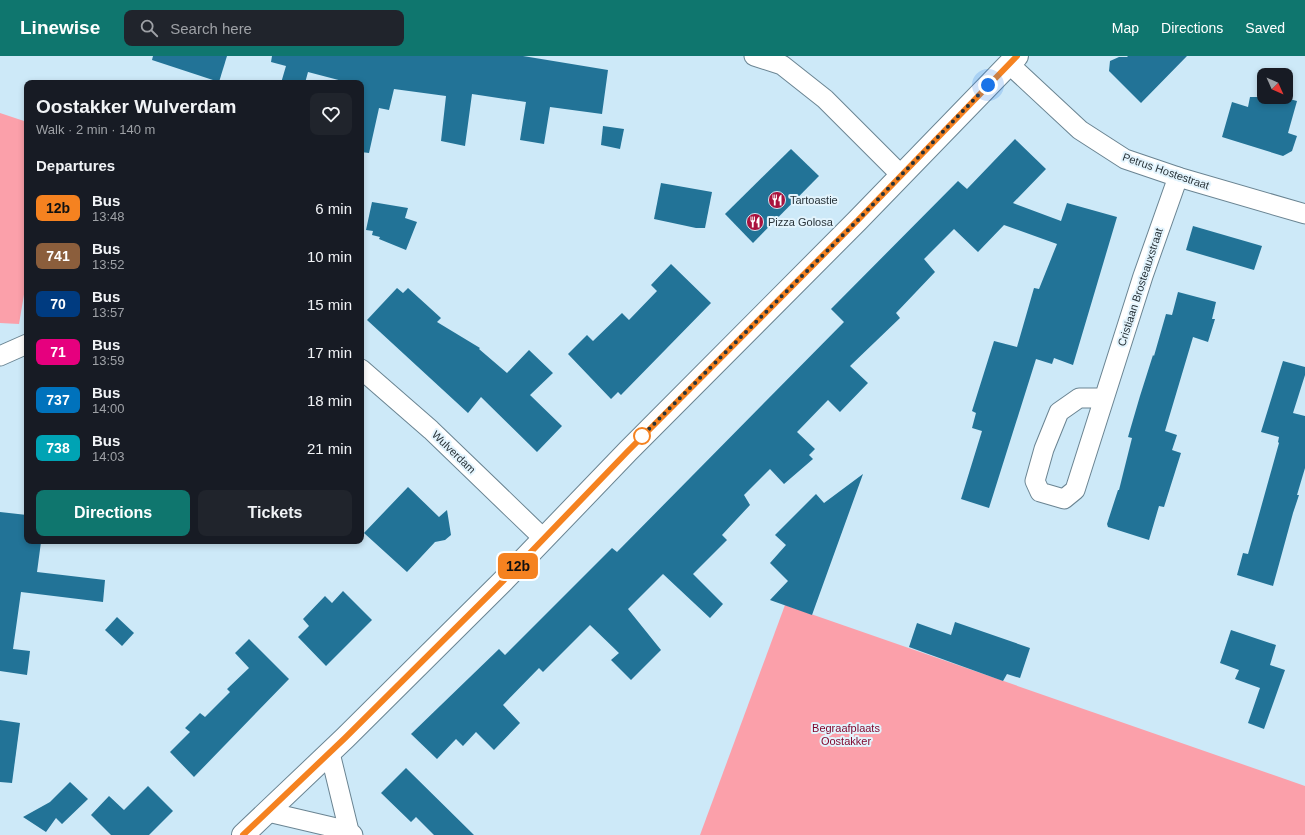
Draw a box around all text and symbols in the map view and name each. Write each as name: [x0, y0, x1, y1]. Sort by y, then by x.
search box: [124, 10, 404, 46]
text: Linewise: [20, 17, 100, 38]
icon: search: [138, 17, 160, 39]
text: Search here: [170, 20, 252, 37]
text: Map: [1112, 20, 1139, 36]
text: Directions: [1161, 20, 1223, 36]
text: Saved: [1245, 20, 1285, 36]
north arrow: [1257, 68, 1293, 104]
map controls: [1257, 68, 1293, 104]
your location: [978, 75, 998, 95]
button: heart: [310, 93, 352, 135]
text: Oostakker Wulverdam: [36, 96, 236, 117]
text: Walk · 2 min · 140 m: [36, 122, 155, 137]
street label: Petrus Hostestraat: [1121, 150, 1211, 192]
text: Departures: [36, 157, 115, 174]
restaurant icon: Tartoastie: [767, 190, 787, 210]
text: Bus: [92, 192, 120, 209]
place label: Tartoastie: [790, 194, 838, 206]
text: 12b: [46, 200, 70, 216]
text: 6 min: [315, 200, 352, 217]
text: 13:48: [92, 209, 125, 224]
restaurant icon: Pizza Golosa: [745, 212, 765, 232]
place label: Pizza Golosa: [768, 216, 834, 228]
street label: Cristiaan Brosteauxstraat: [1115, 226, 1165, 348]
text: Bus: [92, 240, 120, 257]
text: 741: [46, 248, 70, 264]
text: 10 min: [307, 248, 352, 265]
text: 13:52: [92, 257, 125, 272]
text: Bus: [92, 288, 120, 305]
text: 70: [50, 296, 66, 312]
text: 15 min: [307, 296, 352, 313]
text: 13:57: [92, 305, 125, 320]
text: Bus: [92, 336, 120, 353]
text: 71: [50, 344, 66, 360]
text: 17 min: [307, 344, 352, 361]
text: 13:59: [92, 353, 125, 368]
text: Bus: [92, 384, 120, 401]
text: 737: [46, 392, 70, 408]
text: 18 min: [307, 392, 352, 409]
text: 14:00: [92, 401, 125, 416]
unlabelled marker: [633, 427, 651, 445]
street label: Wulverdam: [430, 428, 478, 476]
text: Bus: [92, 432, 120, 449]
text: 738: [46, 440, 70, 456]
text: 21 min: [307, 440, 352, 457]
text: 14:03: [92, 449, 125, 464]
button: Directions: [36, 490, 190, 536]
button: Tickets: [198, 490, 352, 536]
line badge: 12b: [495, 553, 541, 579]
text: 12b: [506, 558, 530, 574]
park label: Begraafplaats Oostakker: [812, 722, 880, 747]

